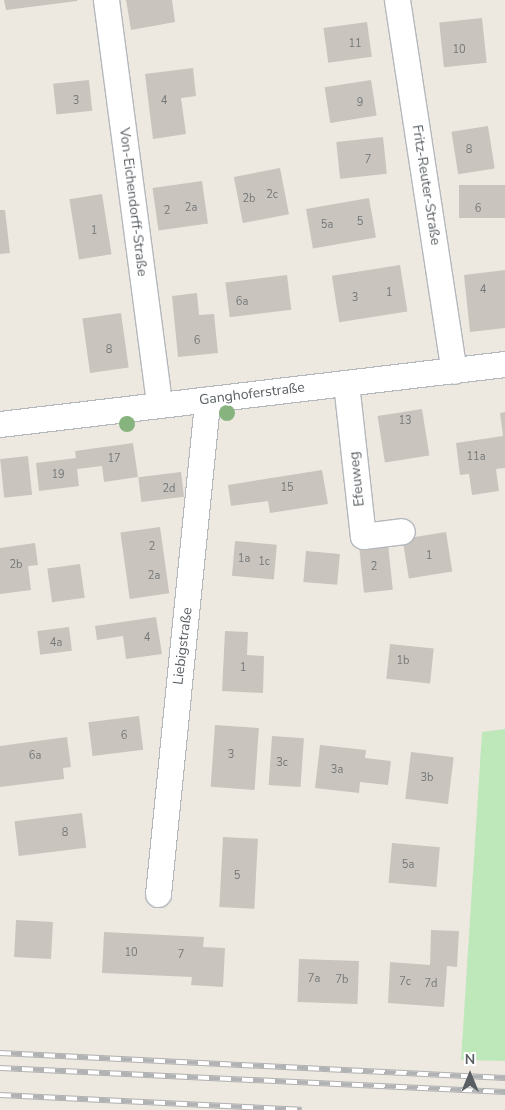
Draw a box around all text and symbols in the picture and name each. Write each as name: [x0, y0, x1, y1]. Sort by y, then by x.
house number: 11: [348, 37, 362, 51]
house number: 10: [452, 43, 466, 57]
house number: 3: [73, 94, 79, 108]
house number: 4: [161, 94, 167, 108]
house number: 9: [357, 96, 363, 110]
street label: Fritz-Reuter-Straße: [408, 124, 444, 246]
street label: Von-Eichendorff-Straße: [116, 127, 150, 277]
house number: 8: [466, 143, 472, 157]
house number: 7: [365, 153, 371, 167]
house number: 2c: [266, 188, 278, 202]
house number: 2b: [242, 192, 256, 206]
house number: 2a: [185, 201, 197, 215]
house number: 6: [475, 202, 481, 216]
house number: 2: [164, 204, 170, 218]
house number: 5: [357, 215, 363, 229]
house number: 5a: [321, 218, 333, 232]
house number: 1: [91, 224, 97, 238]
house number: 4: [480, 283, 486, 297]
house number: 1: [386, 286, 392, 300]
house number: 3: [352, 291, 358, 305]
house number: 6a: [236, 295, 248, 309]
house number: 6: [194, 334, 200, 348]
house number: 8: [106, 343, 112, 357]
street label: Ganghoferstraße: [198, 379, 306, 409]
house number: 13: [398, 414, 412, 428]
house number: 11a: [466, 450, 486, 464]
street label: Efeuweg: [346, 451, 368, 507]
house number: 17: [107, 452, 121, 466]
house number: 19: [51, 468, 65, 482]
house number: 15: [280, 481, 294, 495]
house number: 2d: [162, 482, 176, 496]
house number: 2: [149, 540, 155, 554]
house number: 1: [426, 549, 432, 563]
house number: 1a: [238, 552, 250, 566]
house number: 1c: [258, 555, 270, 569]
house number: 2b: [9, 558, 23, 572]
house number: 2: [371, 560, 377, 574]
house number: 2a: [148, 569, 160, 583]
street label: Liebigstraße: [170, 606, 196, 686]
house number: 4: [144, 631, 150, 645]
house number: 4a: [50, 636, 62, 650]
house number: 1b: [396, 654, 410, 668]
house number: 1: [240, 661, 246, 675]
house number: 6: [121, 729, 127, 743]
house number: 3: [228, 748, 234, 762]
house number: 6a: [29, 749, 41, 763]
house number: 3c: [276, 756, 288, 770]
house number: 3a: [331, 763, 343, 777]
house number: 3b: [420, 771, 434, 785]
house number: 8: [62, 826, 68, 840]
house number: 5a: [402, 858, 414, 872]
house number: 5: [234, 869, 240, 883]
house number: 10: [124, 946, 138, 960]
house number: 7: [178, 948, 184, 962]
house number: 7a: [308, 972, 320, 986]
house number: 7b: [335, 973, 349, 987]
house number: 7c: [399, 975, 411, 989]
house number: 7d: [424, 977, 438, 991]
north arrow: [445, 1050, 495, 1100]
text: N: [465, 1050, 475, 1069]

